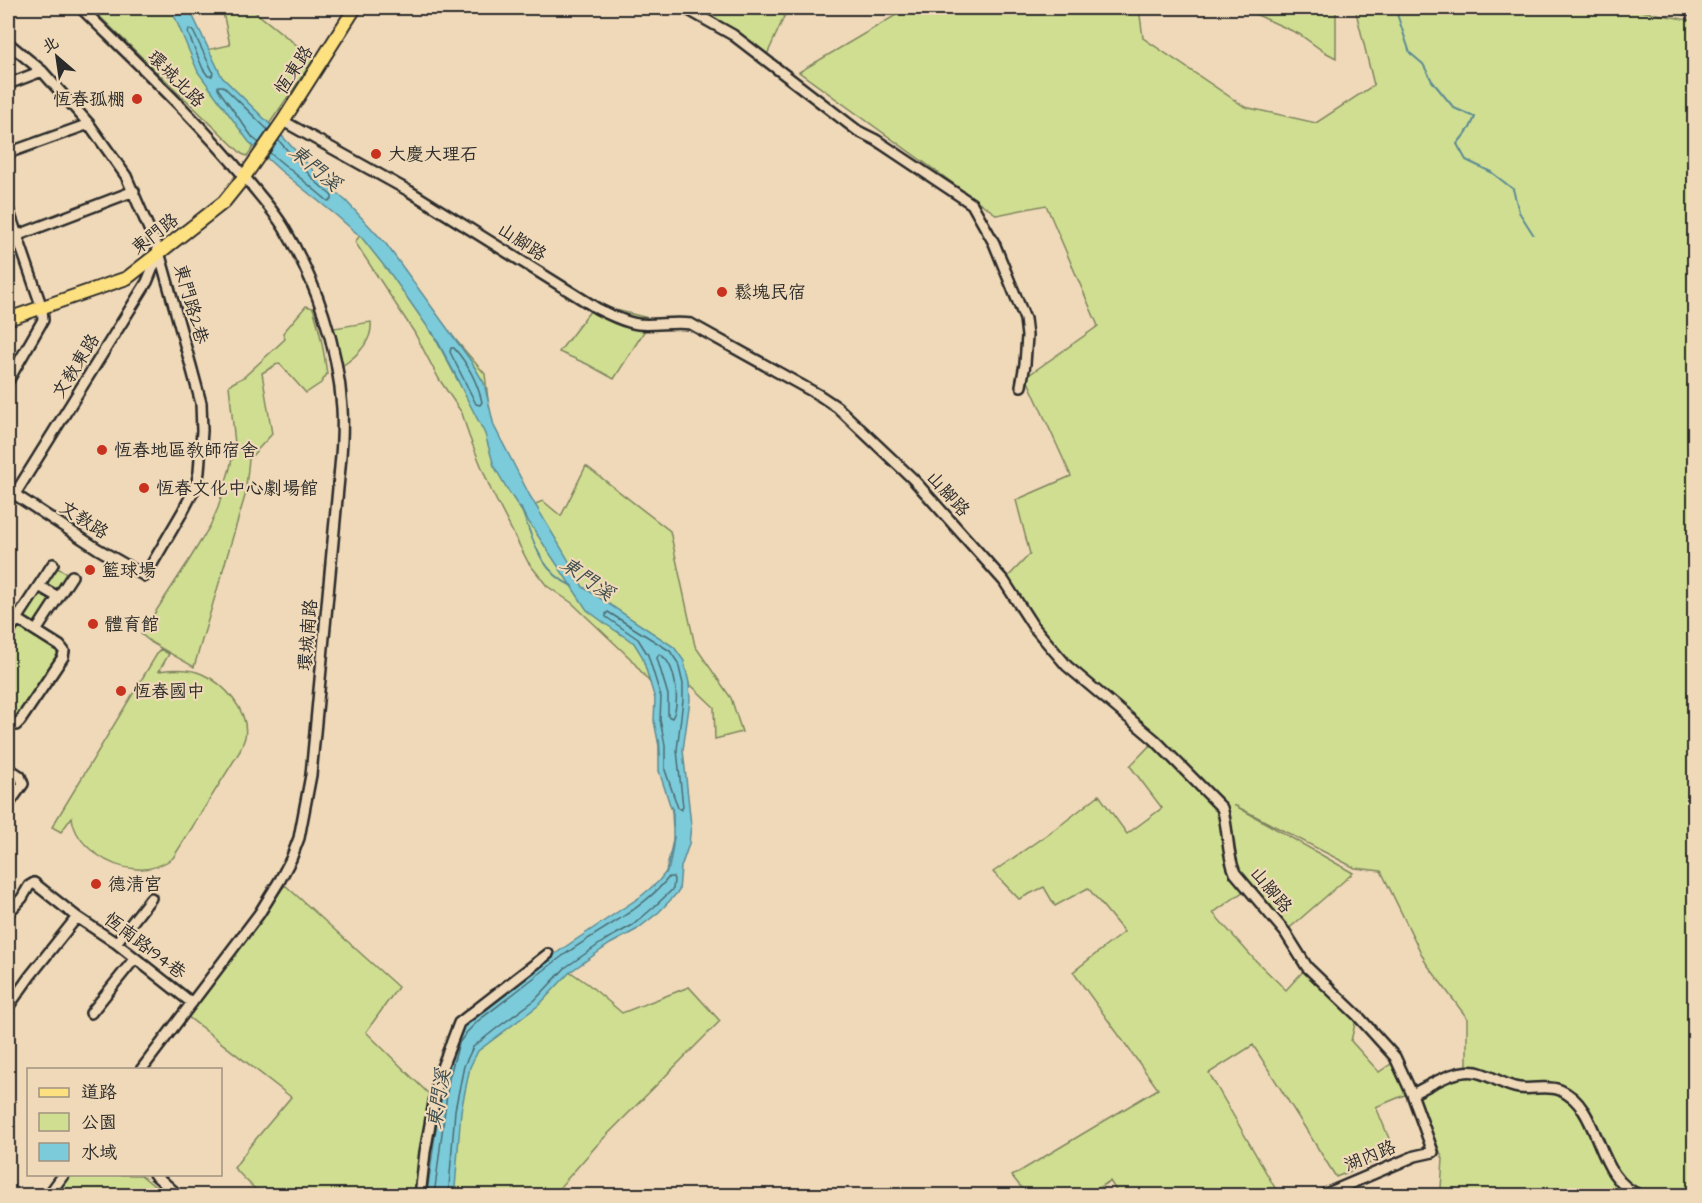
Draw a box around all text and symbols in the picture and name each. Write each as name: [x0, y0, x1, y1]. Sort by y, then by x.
north arrow: [27, 27, 87, 87]
text: 北: [38, 31, 63, 58]
street label: 恆東路: [269, 41, 319, 99]
street label: 環城北路: [142, 45, 210, 113]
place label: 恆春孤棚: [53, 87, 125, 112]
marker: 恆春孤棚: [130, 92, 144, 106]
water label: 東門溪: [283, 138, 348, 199]
place label: 大慶大理石: [388, 142, 478, 167]
marker: 大慶大理石: [369, 147, 383, 161]
street label: 東門路: [126, 208, 184, 260]
street label: 山腳路: [493, 217, 551, 267]
street label: 東門路2巷: [168, 261, 214, 347]
place label: 鬆塊民宿: [734, 280, 806, 305]
marker: 鬆塊民宿: [715, 285, 729, 299]
street label: 文教東路: [46, 329, 106, 403]
place label: 恆春地區教師宿舍: [114, 438, 258, 463]
marker: 恆春地區教師宿舍: [95, 443, 109, 457]
street label: 山腳路: [921, 466, 975, 522]
place label: 恆春文化中心劇場館: [156, 476, 318, 501]
marker: 恆春文化中心劇場館: [137, 481, 151, 495]
street label: 文教路: [55, 495, 113, 545]
water label: 東門溪: [554, 550, 620, 608]
place label: 籃球場: [102, 558, 156, 583]
marker: 籃球場: [83, 563, 97, 577]
street label: 環城南路: [292, 598, 324, 672]
place label: 體育館: [105, 612, 159, 637]
marker: 體育館: [86, 617, 100, 631]
place label: 恆春國中: [133, 679, 205, 704]
marker: 恆春國中: [114, 684, 128, 698]
street label: 山腳路: [1244, 861, 1298, 919]
place label: 德清宮: [108, 872, 162, 897]
marker: 德清宮: [89, 877, 103, 891]
street label: 恆南路194巷: [99, 907, 191, 985]
water label: 東門溪: [420, 1066, 458, 1131]
legend: [27, 1068, 222, 1176]
text: 道路: [81, 1080, 117, 1105]
text: 公園: [81, 1110, 117, 1135]
street label: 湖內路: [1340, 1134, 1400, 1178]
text: 水域: [81, 1140, 117, 1165]

